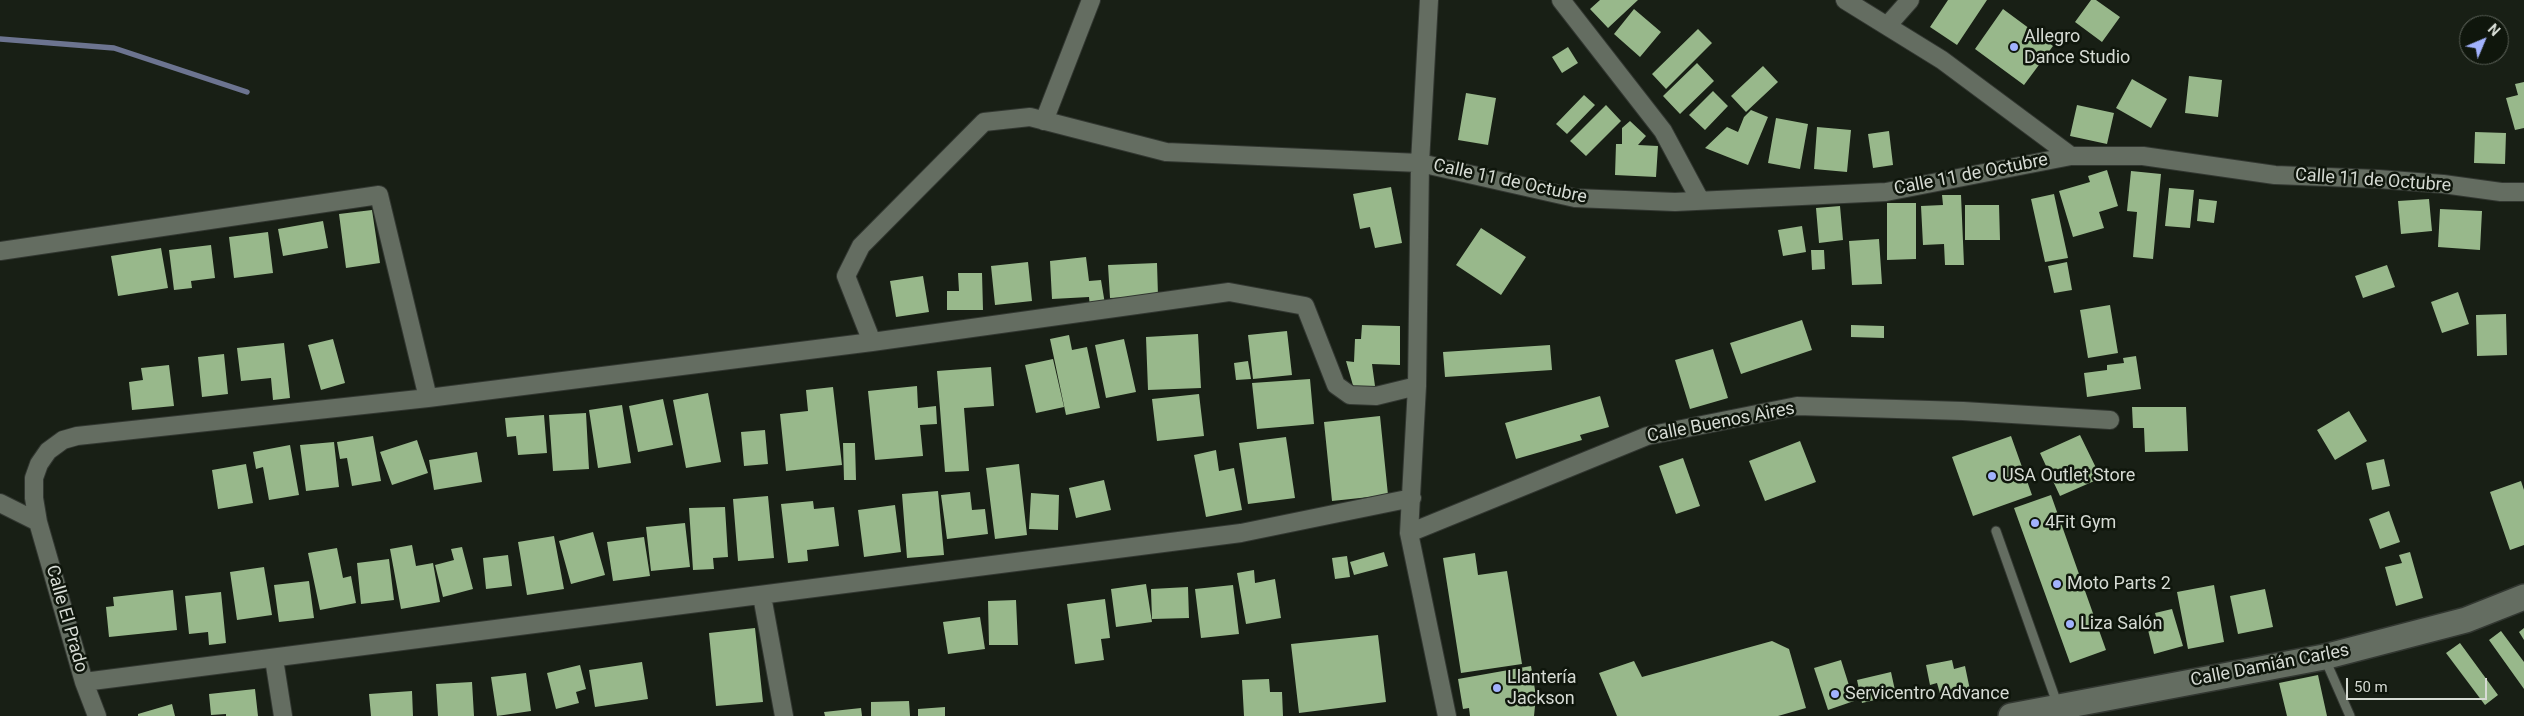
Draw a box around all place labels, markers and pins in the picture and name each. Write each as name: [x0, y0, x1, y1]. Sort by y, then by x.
place label: Allegro Dance Studio: [2024, 26, 2130, 68]
marker: Allegro Dance Studio: [2008, 41, 2020, 53]
place label: USA Outlet Store: [2002, 465, 2135, 487]
marker: USA Outlet Store: [1986, 470, 1998, 482]
place label: 4Fit Gym: [2045, 512, 2116, 534]
marker: 4Fit Gym: [2029, 517, 2041, 529]
place label: Moto Parts 2: [2067, 573, 2171, 595]
marker: Moto Parts 2: [2051, 578, 2063, 590]
place label: Liza Salón: [2080, 613, 2162, 635]
marker: Liza Salón: [2064, 618, 2076, 630]
place label: Llantería Jackson: [1507, 667, 1577, 710]
marker: Llantería Jackson: [1491, 682, 1503, 694]
place label: Servicentro Advance: [1845, 683, 2009, 705]
marker: Servicentro Advance: [1829, 688, 1841, 700]

